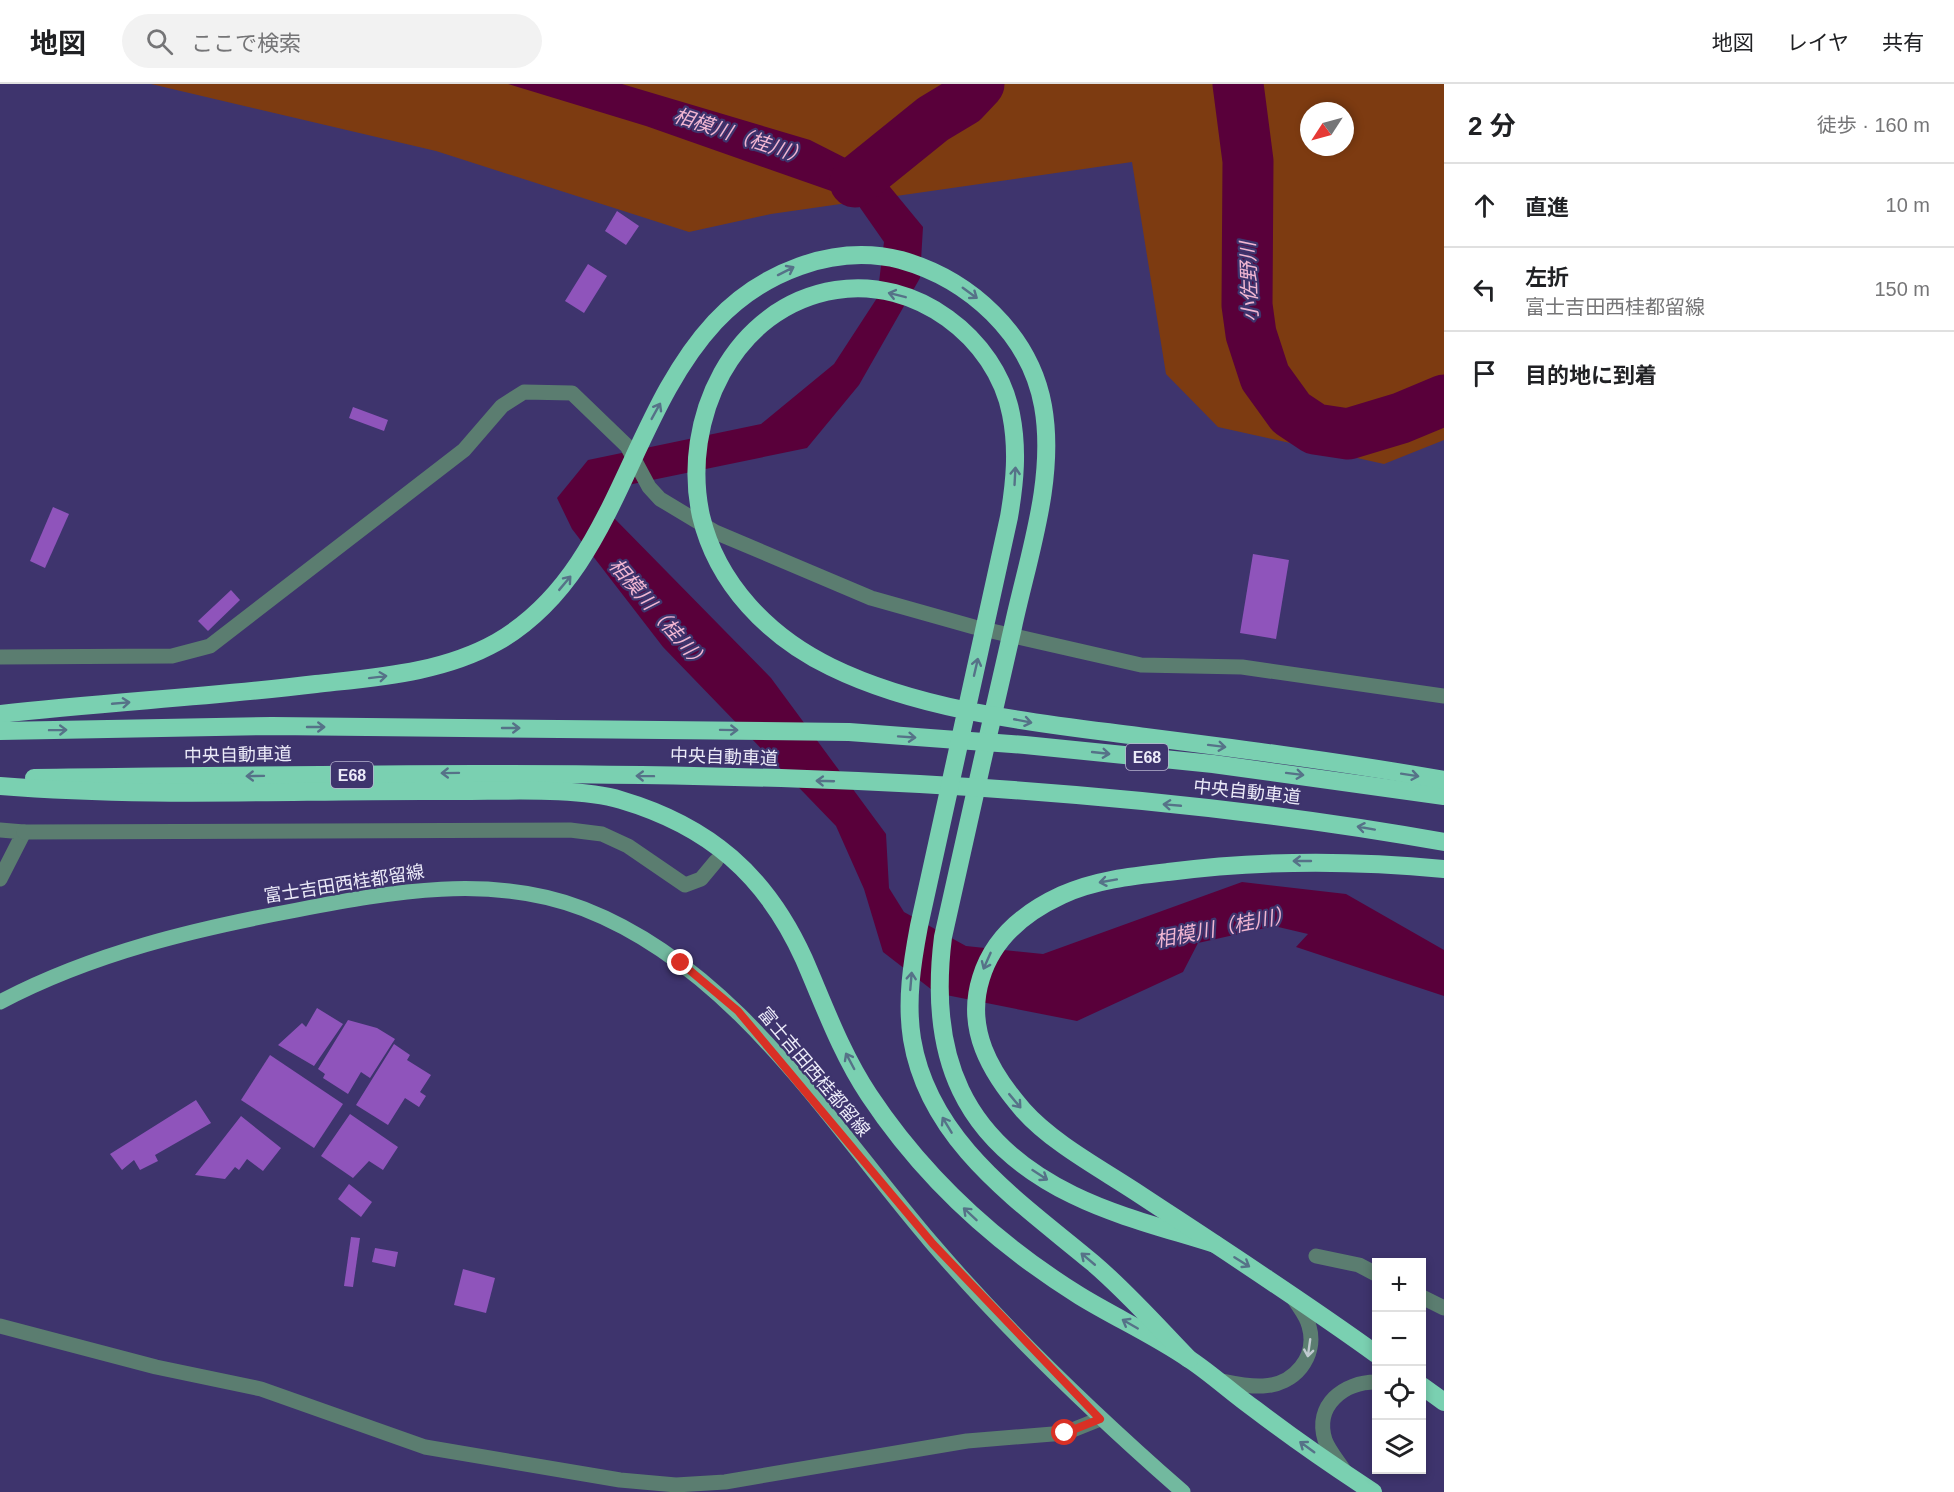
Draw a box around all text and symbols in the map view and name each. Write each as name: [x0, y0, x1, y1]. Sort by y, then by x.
search box: [122, 14, 542, 68]
icon: search: [143, 25, 176, 58]
text: 地図: [30, 28, 86, 59]
text: ここで検索: [191, 31, 301, 56]
text: 地図: [1712, 31, 1754, 54]
text: レイヤ: [1787, 31, 1849, 54]
text: 共有: [1882, 31, 1924, 54]
north arrow: [1300, 102, 1354, 156]
water label: 相模川（桂川）: [671, 104, 811, 168]
text: 2 分: [1468, 111, 1516, 141]
text: 徒歩 · 160 m: [1817, 114, 1930, 136]
icon: ahead: [1468, 189, 1501, 222]
text: 10 m: [1886, 194, 1930, 216]
text: 直進: [1525, 195, 1569, 220]
water label: 小佐野川: [1237, 240, 1261, 322]
one-way arrow: [776, 265, 794, 277]
text: 左折: [1525, 265, 1569, 290]
icon: left: [1468, 273, 1501, 306]
text: 150 m: [1874, 278, 1930, 300]
one-way arrow: [961, 287, 977, 299]
one-way arrow: [887, 288, 906, 300]
text: 富士吉田西桂都留線: [1525, 296, 1705, 318]
icon: arrive: [1468, 357, 1501, 390]
text: 目的地に到着: [1525, 363, 1657, 388]
one-way arrow: [651, 403, 662, 421]
one-way arrow: [1009, 467, 1020, 487]
water label: 相模川（桂川）: [605, 554, 713, 674]
one-way arrow: [558, 575, 571, 591]
one-way arrow: [971, 658, 982, 677]
one-way arrow: [367, 671, 387, 682]
one-way arrow: [110, 697, 130, 708]
one-way arrow: [1013, 716, 1033, 727]
one-way arrow: [306, 721, 326, 733]
one-way arrow: [501, 722, 521, 734]
one-way arrow: [48, 724, 68, 736]
one-way arrow: [718, 725, 738, 736]
one-way arrow: [897, 731, 917, 742]
one-way arrow: [1206, 741, 1226, 752]
street label: 中央自動車道: [184, 744, 292, 766]
road number: E68: [1126, 744, 1168, 770]
street label: 中央自動車道: [670, 745, 778, 769]
one-way arrow: [1091, 748, 1111, 759]
road number: E68: [331, 762, 373, 788]
one-way arrow: [441, 768, 461, 779]
one-way arrow: [1285, 769, 1305, 780]
one-way arrow: [1399, 769, 1419, 780]
one-way arrow: [246, 770, 266, 781]
one-way arrow: [636, 770, 656, 782]
one-way arrow: [816, 775, 836, 787]
street label: 中央自動車道: [1192, 776, 1302, 808]
one-way arrow: [1163, 799, 1183, 810]
one-way arrow: [1356, 822, 1376, 833]
one-way arrow: [1292, 855, 1312, 867]
street label: 富士吉田西桂都留線: [262, 861, 426, 907]
one-way arrow: [1099, 876, 1118, 887]
water label: 相模川（桂川）: [1153, 903, 1295, 951]
route end: [667, 949, 693, 975]
one-way arrow: [981, 952, 993, 970]
one-way arrow: [906, 972, 917, 992]
street label: 富士吉田西桂都留線: [754, 1004, 874, 1140]
one-way arrow: [844, 1053, 855, 1071]
one-way arrow: [1009, 1093, 1022, 1109]
one-way arrow: [941, 1117, 953, 1134]
one-way arrow: [1032, 1168, 1049, 1181]
one-way arrow: [962, 1207, 977, 1221]
one-way arrow: [1081, 1252, 1096, 1266]
one-way arrow: [1233, 1256, 1250, 1268]
map controls: [1372, 1258, 1426, 1474]
button: +: [1372, 1258, 1426, 1312]
button: −: [1372, 1312, 1426, 1366]
one-way arrow: [1122, 1318, 1139, 1330]
one-way arrow: [1303, 1338, 1314, 1357]
button: locate: [1372, 1366, 1426, 1420]
route start: [1051, 1419, 1077, 1445]
button: layers: [1372, 1420, 1426, 1474]
one-way arrow: [1299, 1441, 1316, 1453]

